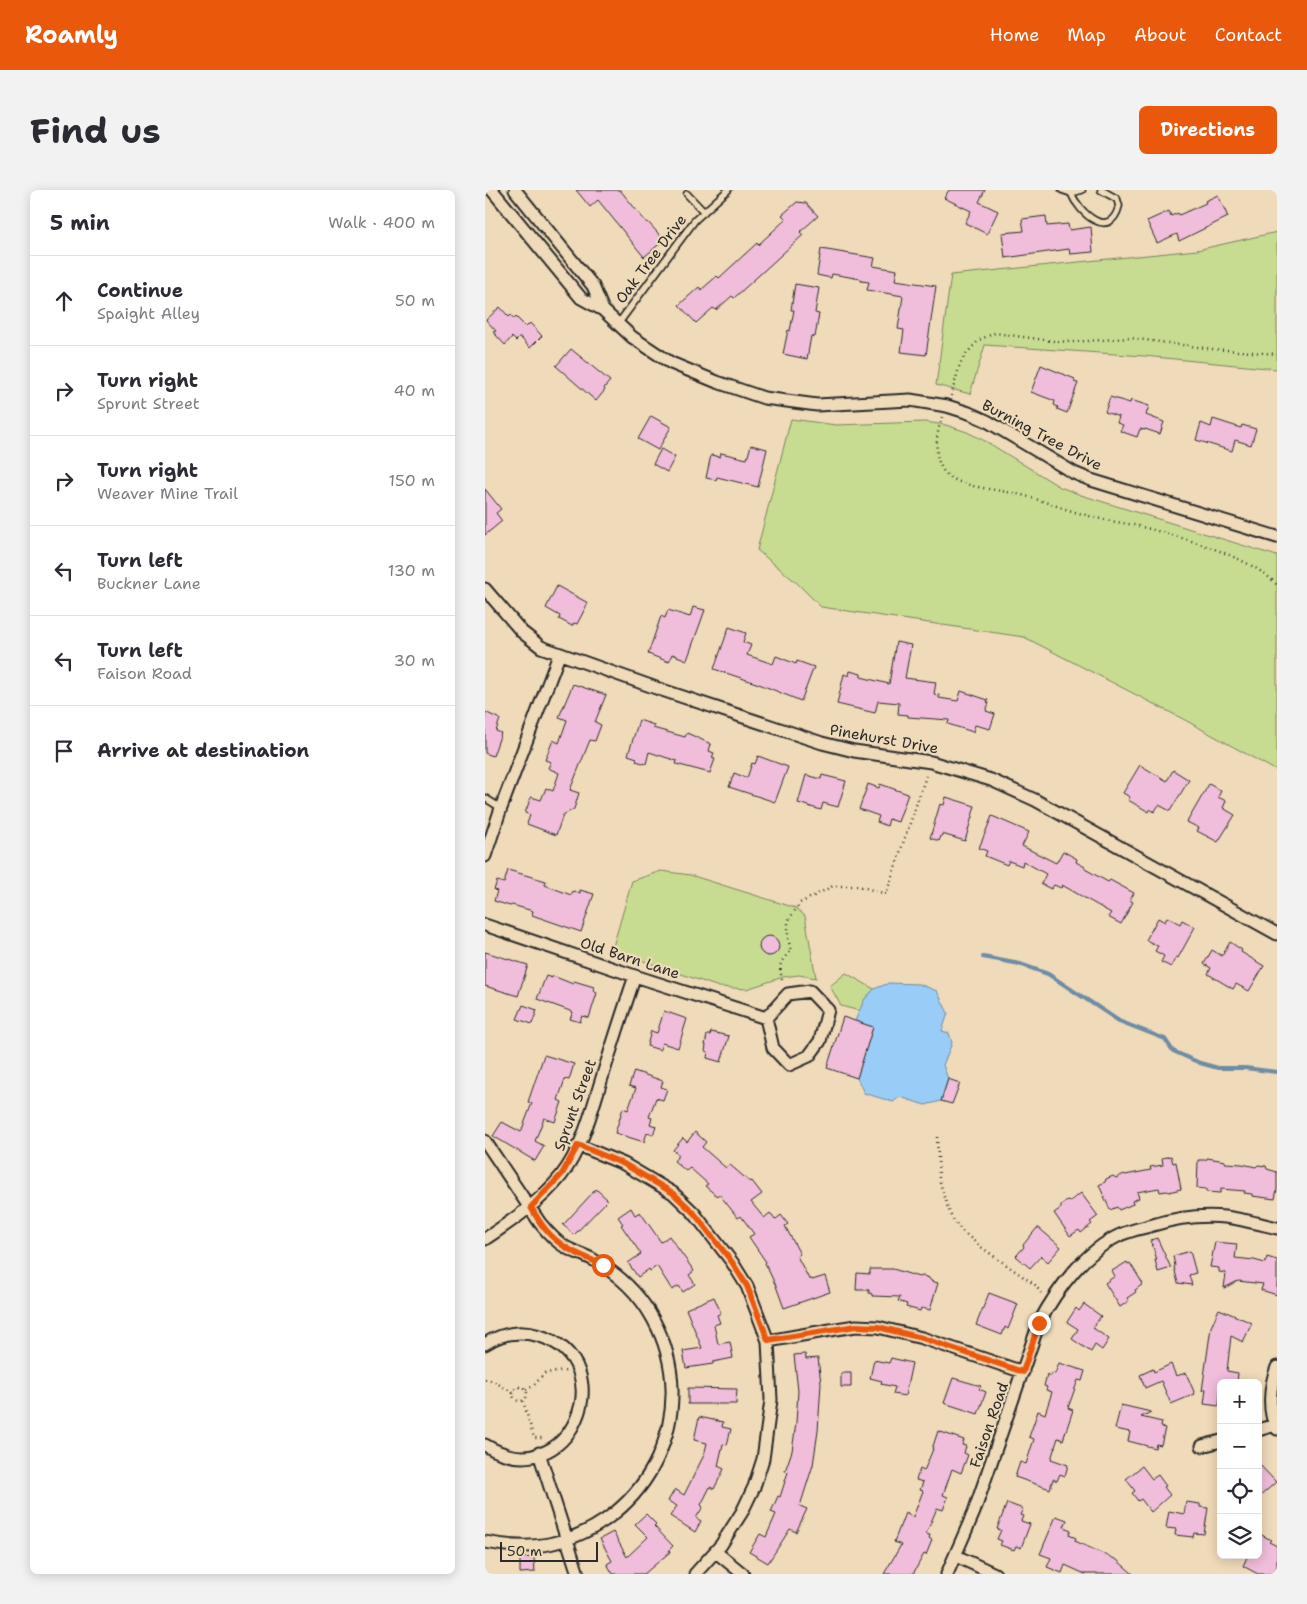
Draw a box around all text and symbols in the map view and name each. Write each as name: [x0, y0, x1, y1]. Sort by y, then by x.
text: Roamly: [25, 19, 118, 51]
text: Home: [990, 23, 1039, 47]
text: Map: [1067, 23, 1106, 47]
text: About: [1134, 23, 1187, 47]
text: Contact: [1215, 23, 1282, 47]
button: Directions: [1139, 106, 1277, 154]
text: Find us: [30, 107, 161, 154]
text: 5 min: [50, 209, 110, 237]
street label: Oak Tree Drive: [611, 210, 691, 308]
text: Walk · 400 m: [328, 212, 435, 233]
text: Continue: [97, 278, 183, 303]
icon: ahead: [50, 287, 78, 315]
text: 50 m: [395, 290, 435, 311]
text: Spaight Alley: [97, 303, 200, 324]
text: Turn right: [97, 368, 198, 393]
icon: right: [50, 377, 78, 405]
text: 40 m: [393, 380, 435, 401]
text: Sprunt Street: [97, 393, 200, 414]
street label: Burning Tree Drive: [978, 395, 1106, 475]
text: Turn right: [97, 458, 198, 483]
icon: right: [50, 467, 78, 495]
text: 150 m: [388, 470, 435, 491]
text: Weaver Mine Trail: [97, 483, 238, 504]
text: Turn left: [97, 548, 183, 573]
icon: left: [50, 557, 78, 585]
text: 130 m: [388, 560, 435, 581]
text: Buckner Lane: [97, 573, 201, 594]
text: Turn left: [97, 638, 183, 663]
icon: left: [50, 647, 78, 675]
text: 30 m: [394, 650, 435, 671]
text: Faison Road: [97, 663, 192, 684]
street label: Pinehurst Drive: [828, 720, 940, 758]
icon: arrive: [50, 737, 78, 765]
text: Arrive at destination: [97, 738, 309, 763]
street label: Old Barn Lane: [578, 932, 682, 984]
street label: Sprunt Street: [549, 1056, 601, 1154]
route start: [592, 1254, 615, 1277]
route end: [1028, 1312, 1051, 1335]
street label: Faison Road: [965, 1379, 1013, 1470]
map controls: [1217, 1379, 1262, 1559]
button: +: [1217, 1379, 1262, 1424]
button: −: [1217, 1424, 1262, 1469]
button: locate: [1217, 1469, 1262, 1514]
button: layers: [1217, 1514, 1262, 1559]
scale bar: [500, 1539, 597, 1562]
text: 50 m: [507, 1542, 542, 1560]

